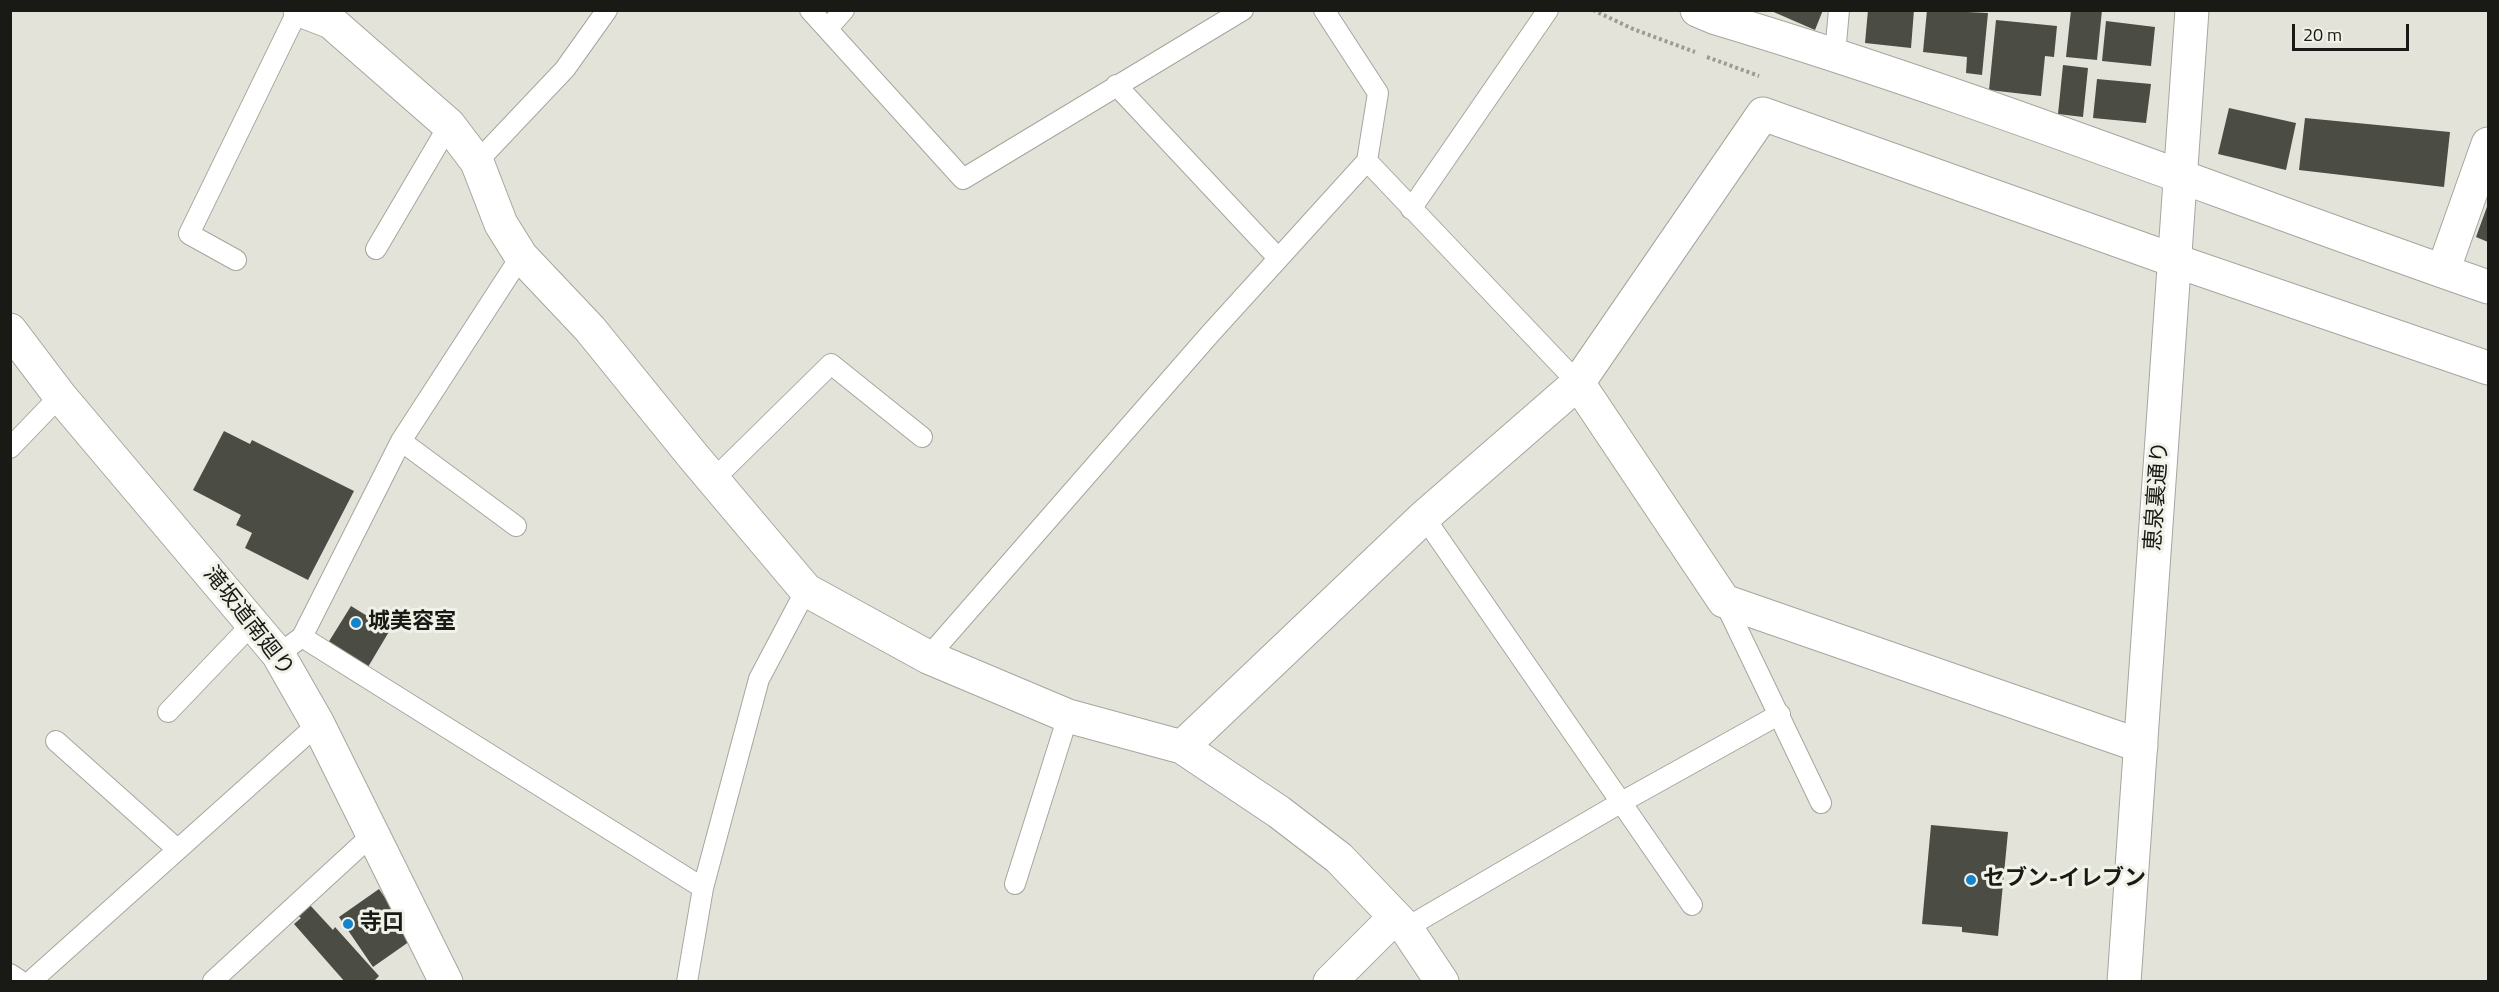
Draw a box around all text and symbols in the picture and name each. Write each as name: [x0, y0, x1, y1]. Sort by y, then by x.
scale bar: [2295, 12, 2412, 50]
text: 20 m: [2303, 21, 2342, 48]
street label: 恵泉裏通り: [2141, 440, 2175, 552]
street label: 滝坂道南廻り: [197, 562, 299, 682]
place label: 城美容室: [368, 610, 456, 636]
marker: 城美容室: [349, 616, 363, 630]
place label: セブン-イレブン: [1983, 867, 2146, 893]
marker: セブン-イレブン: [1964, 873, 1978, 887]
place label: 寺口: [360, 911, 404, 937]
marker: 寺口: [341, 917, 355, 931]

